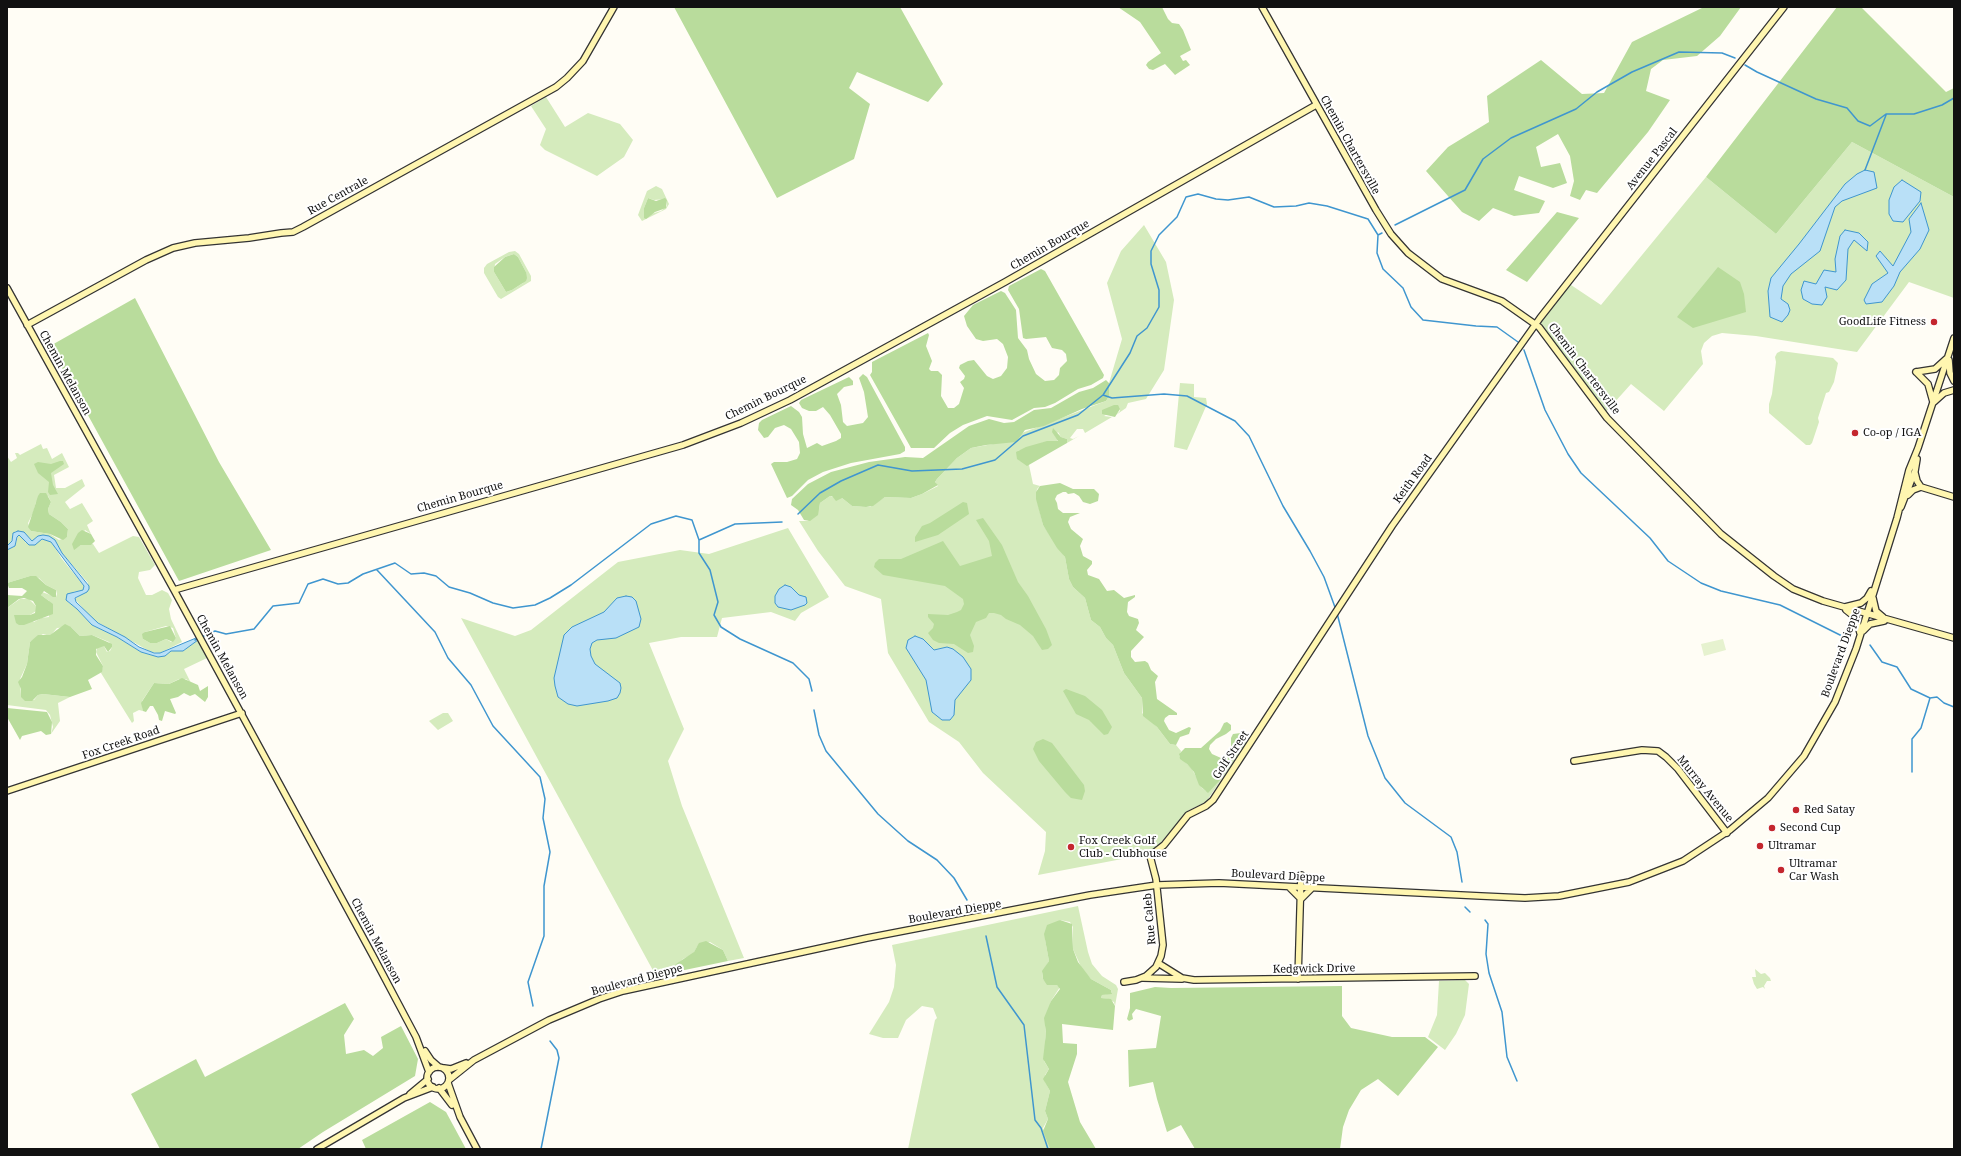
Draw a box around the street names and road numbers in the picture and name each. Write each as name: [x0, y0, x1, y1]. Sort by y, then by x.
street label: Chemin Chartersville: [1317, 93, 1383, 197]
street label: Avenue Pascal: [1624, 125, 1680, 193]
street label: Rue Centrale: [306, 174, 370, 218]
street label: Chemin Bourque: [1008, 217, 1092, 273]
street label: Chemin Chartersville: [1545, 321, 1623, 417]
street label: Chemin Melanson: [36, 328, 94, 418]
street label: Chemin Bourque: [723, 373, 809, 423]
street label: Keith Road: [1391, 452, 1435, 506]
street label: Chemin Bourque: [415, 478, 505, 516]
street label: Boulevard Dieppe: [1819, 607, 1863, 699]
street label: Chemin Melanson: [193, 612, 251, 702]
street label: Fox Creek Road: [80, 724, 162, 762]
street label: Golf Street: [1210, 728, 1252, 782]
street label: Murray Avenue: [1674, 753, 1736, 825]
street label: Boulevard Dieppe: [1231, 867, 1325, 885]
street label: Rue Caleb: [1141, 893, 1159, 945]
street label: Chemin Melanson: [348, 896, 404, 986]
street label: Boulevard Dieppe: [908, 897, 1002, 927]
street label: Boulevard Dieppe: [590, 961, 684, 999]
street label: Kedgwick Drive: [1273, 962, 1355, 976]

